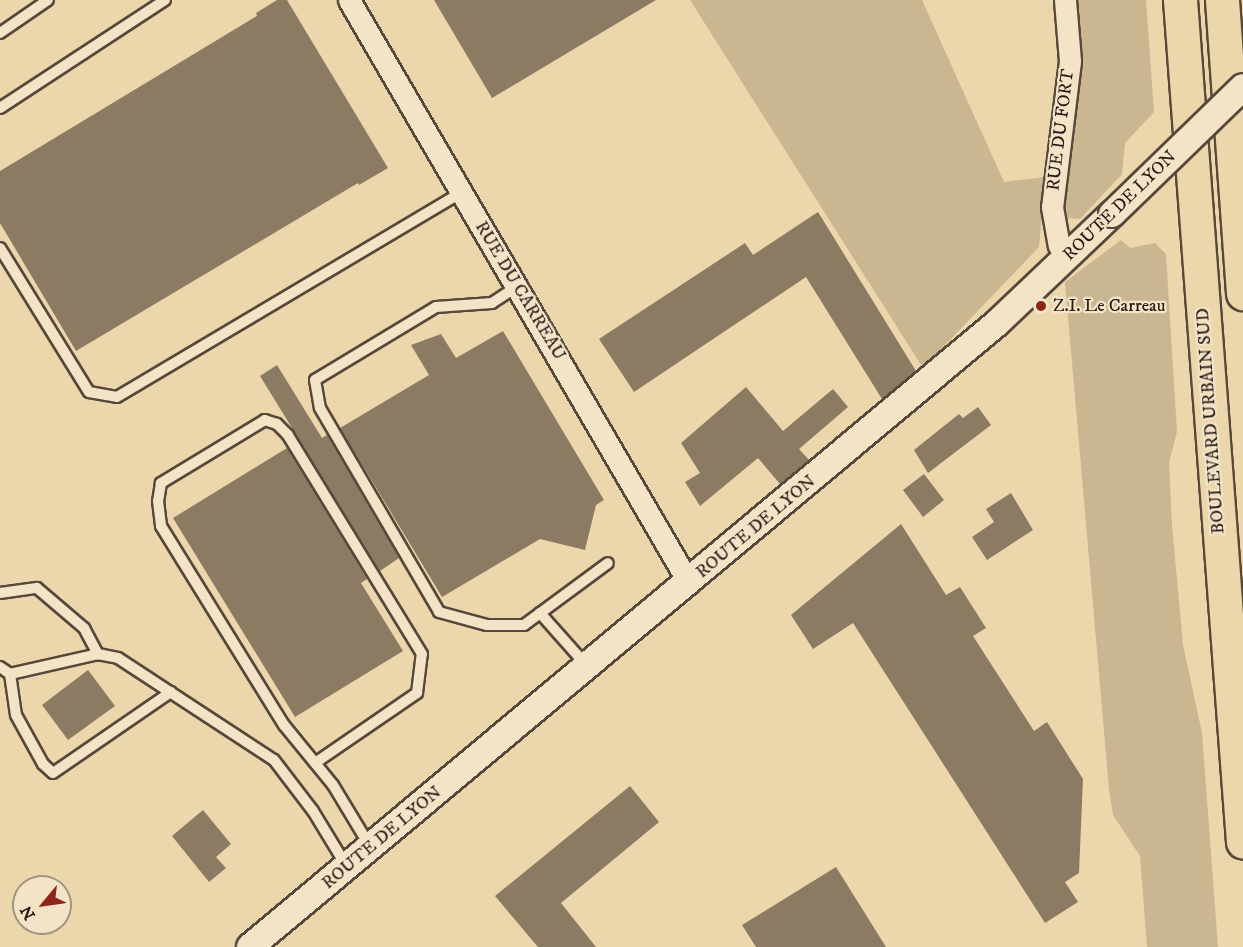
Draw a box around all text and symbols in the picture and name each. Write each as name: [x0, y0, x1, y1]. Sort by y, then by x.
street label: RUE DU FORT: [1043, 68, 1079, 192]
street label: ROUTE DE LYON: [1059, 146, 1181, 266]
street label: RUE DU CARREAU: [470, 218, 570, 364]
place label: Z.I. Le Carreau: [1053, 295, 1165, 317]
marker: Z.I. Le Carreau: [1034, 299, 1048, 313]
street label: BOULEVARD URBAIN SUD: [1192, 307, 1230, 535]
street label: ROUTE DE LYON: [692, 471, 820, 583]
street label: ROUTE DE LYON: [318, 782, 446, 894]
north arrow: [12, 875, 72, 935]
text: N: [16, 902, 40, 923]

